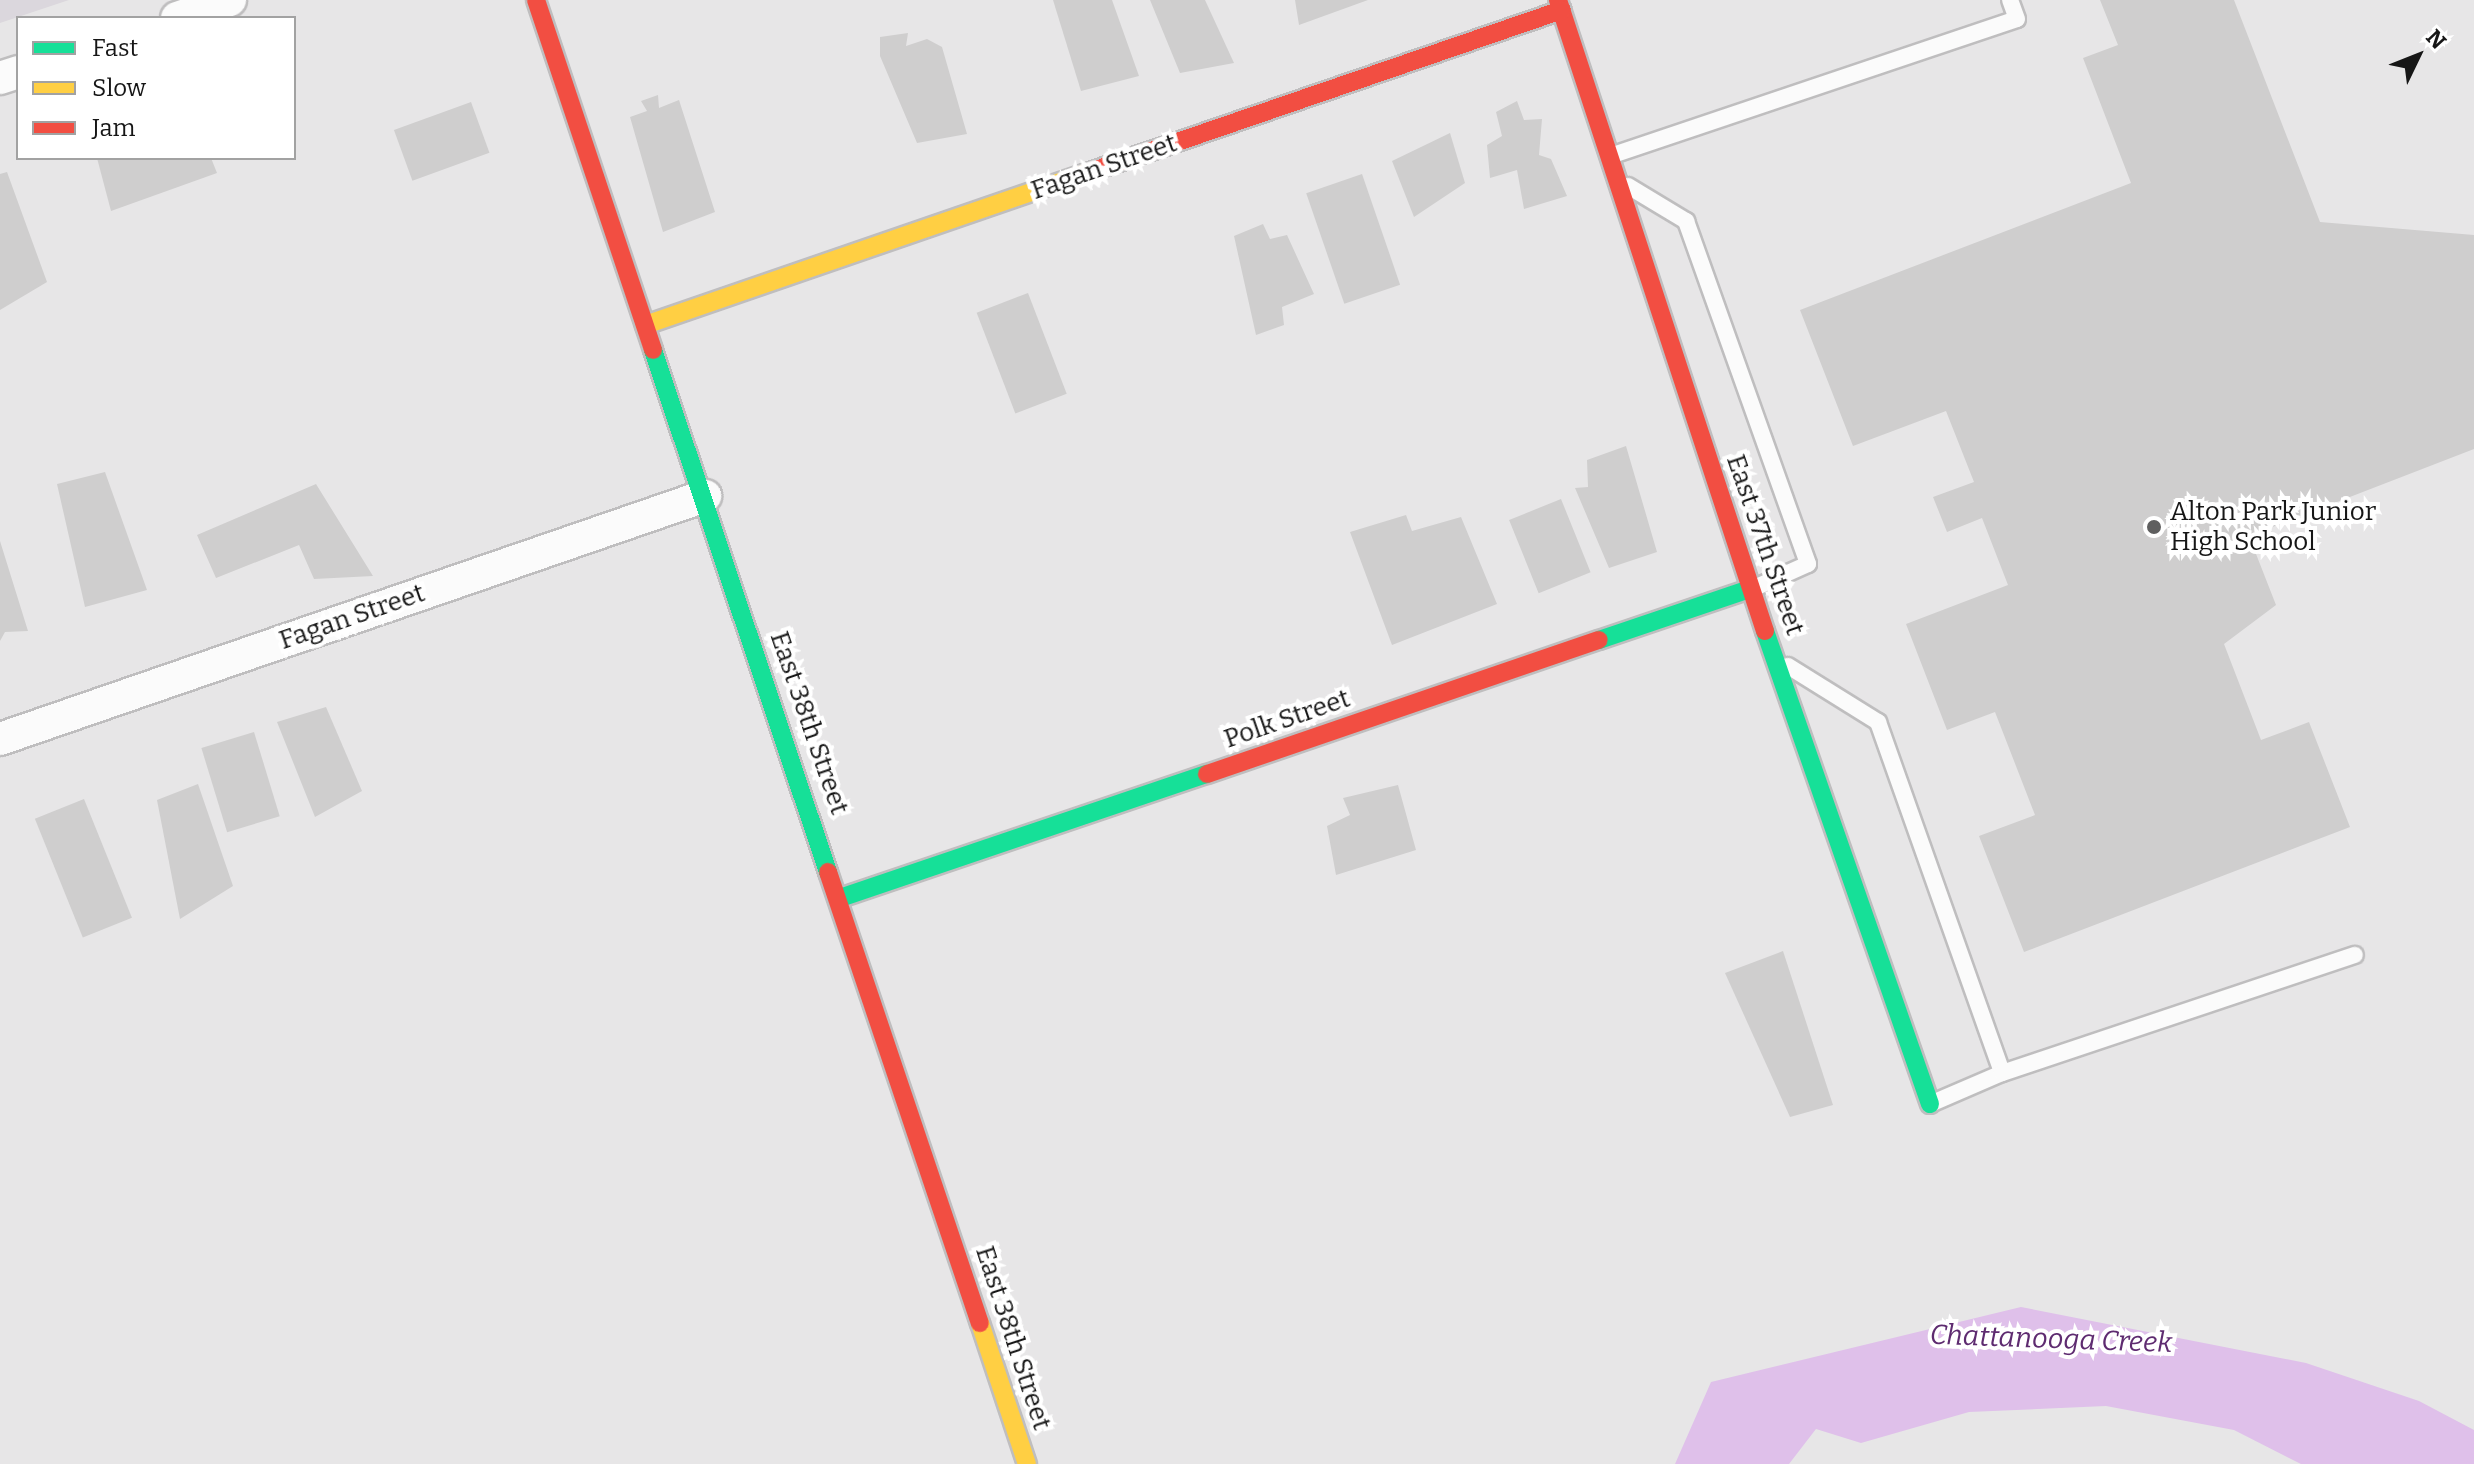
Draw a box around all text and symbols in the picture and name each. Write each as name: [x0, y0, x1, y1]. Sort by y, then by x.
legend: [16, 16, 296, 160]
north arrow: [2378, 16, 2458, 96]
text: N: [2420, 24, 2452, 55]
text: Fast: [92, 34, 138, 62]
text: Slow: [92, 74, 146, 102]
text: Jam: [92, 114, 135, 142]
street label: Fagan Street: [1027, 128, 1181, 206]
street label: East 37th Street: [1720, 451, 1810, 639]
place label: Alton Park Junior High School: [2170, 496, 2376, 558]
marker: Alton Park Junior High School: [2145, 518, 2163, 536]
street label: Fagan Street: [275, 578, 429, 656]
street label: East 38th Street: [763, 628, 855, 818]
street label: Polk Street: [1220, 683, 1354, 755]
street label: East 38th Street: [969, 1242, 1057, 1434]
water label: Chattanooga Creek: [1929, 1318, 2173, 1360]

